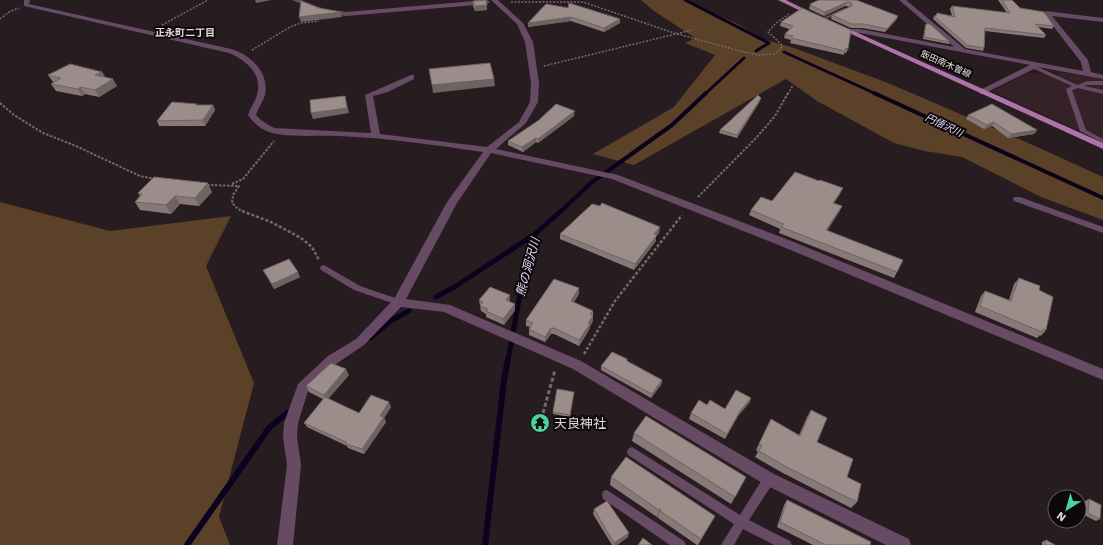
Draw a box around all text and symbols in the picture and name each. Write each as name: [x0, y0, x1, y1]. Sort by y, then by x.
district label: 正永町二丁目: [155, 27, 215, 38]
street label: 飯田南木曽線: [919, 48, 974, 80]
water label: 円悟沢川: [924, 112, 965, 139]
water label: 熊の洞沢川: [513, 234, 543, 298]
temple icon: 天良神社: [529, 412, 551, 434]
place label: 天良神社: [554, 416, 606, 431]
north arrow: [1047, 489, 1087, 529]
text: N: [1054, 509, 1068, 524]

